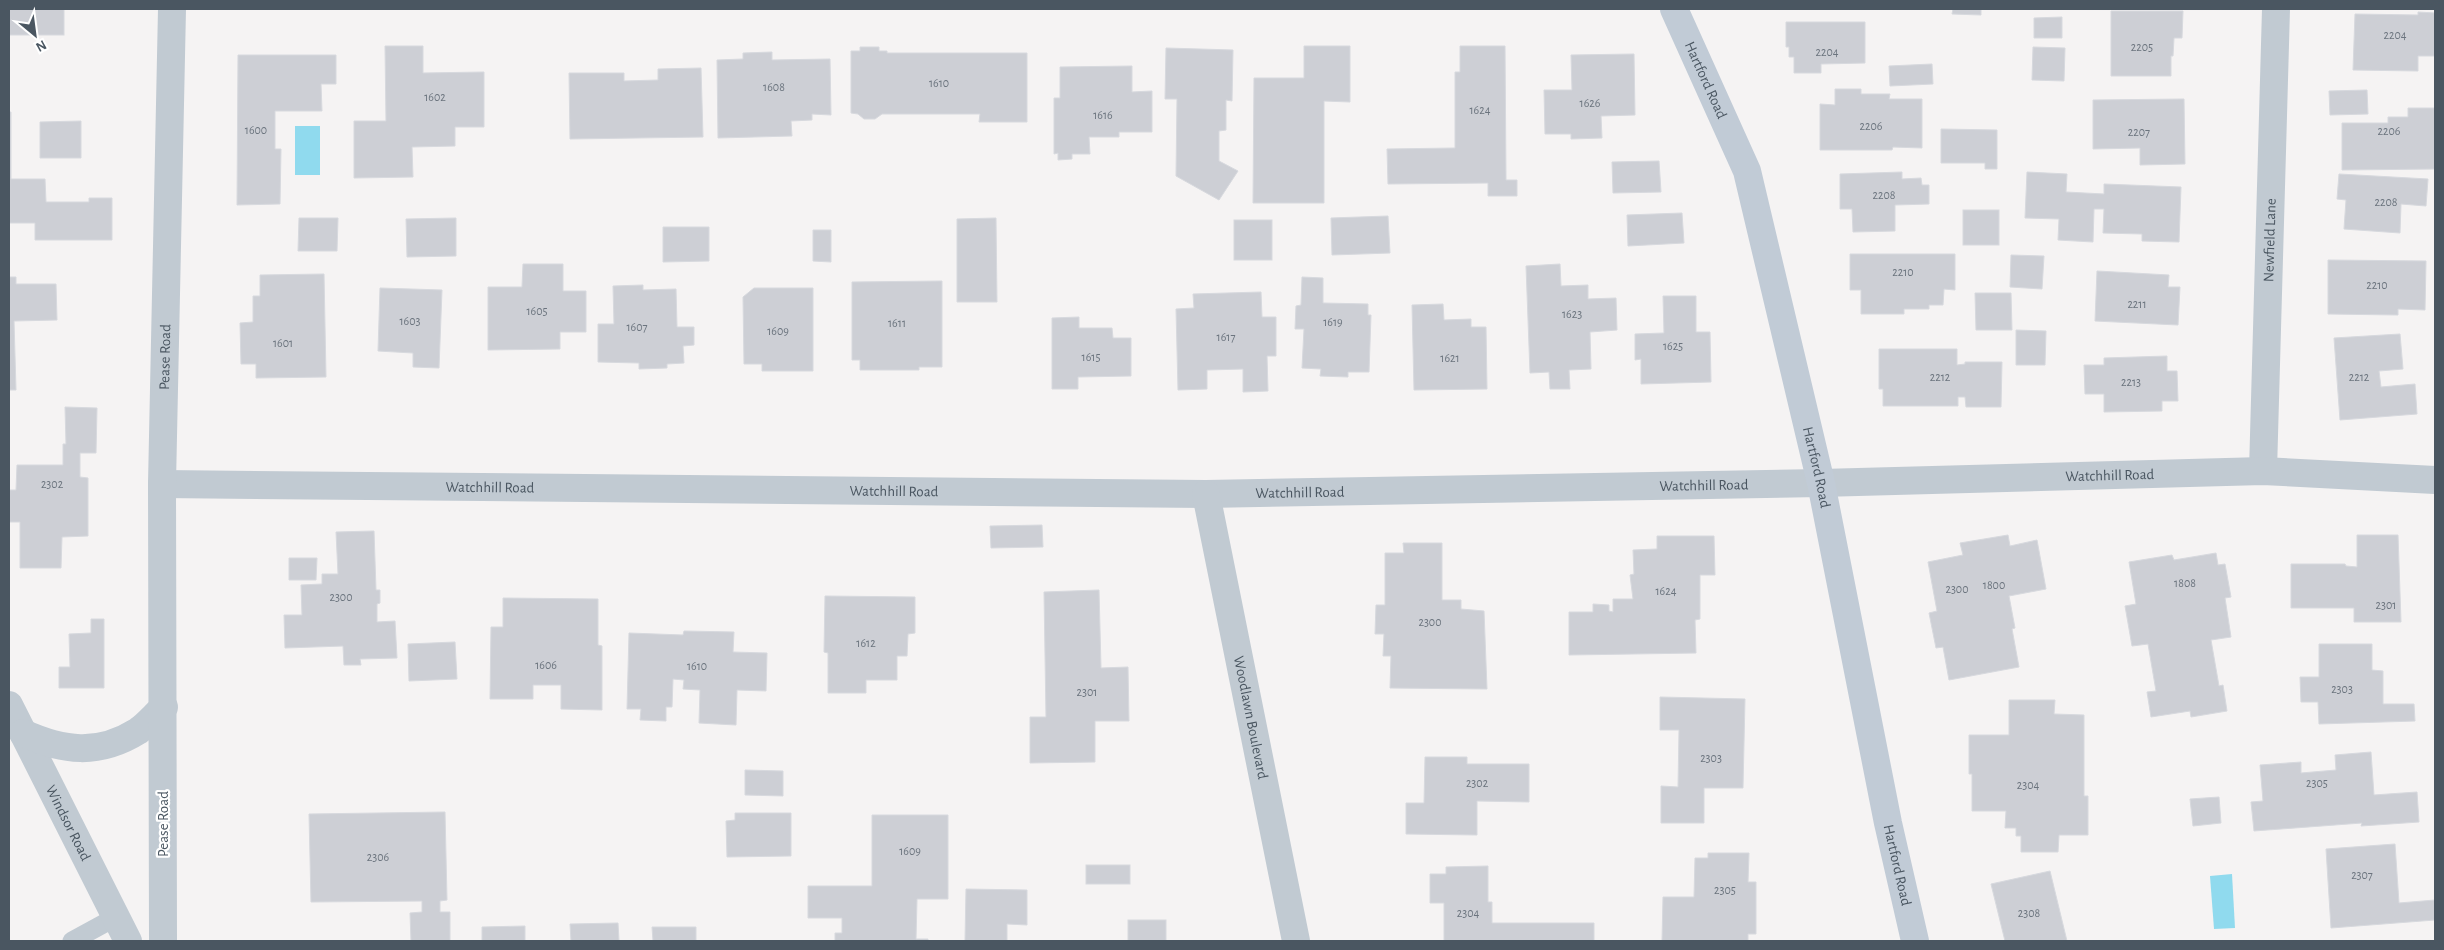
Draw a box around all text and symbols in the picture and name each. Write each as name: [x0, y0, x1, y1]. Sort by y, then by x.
north arrow: [10, 10, 60, 60]
house number: 2204: [2383, 29, 2407, 41]
text: N: [33, 37, 48, 54]
street label: Hartford Road: [1682, 39, 1730, 121]
house number: 2205: [2131, 41, 2153, 53]
house number: 2204: [1815, 46, 1839, 58]
house number: 1610: [929, 77, 949, 89]
house number: 1608: [763, 81, 785, 93]
house number: 1602: [424, 91, 446, 103]
house number: 1626: [1580, 97, 1601, 109]
house number: 1624: [1469, 104, 1491, 116]
house number: 1616: [1093, 109, 1113, 121]
house number: 2206: [1860, 120, 1883, 132]
house number: 1600: [245, 124, 267, 136]
house number: 2206: [2378, 125, 2401, 137]
house number: 2207: [2128, 126, 2150, 138]
house number: 2208: [1873, 189, 1896, 201]
house number: 2208: [2375, 196, 2398, 208]
street label: Newfield Lane: [2261, 198, 2278, 282]
house number: 2210: [1892, 266, 1914, 278]
house number: 2210: [2366, 279, 2388, 291]
house number: 2211: [2127, 298, 2147, 310]
house number: 1605: [526, 305, 548, 317]
house number: 1623: [1562, 308, 1582, 320]
house number: 1603: [399, 315, 421, 327]
house number: 1619: [1323, 316, 1343, 328]
house number: 1611: [888, 317, 906, 329]
house number: 1607: [626, 321, 648, 333]
street label: Pease Road: [156, 324, 173, 390]
house number: 1609: [767, 325, 789, 337]
house number: 1617: [1217, 331, 1235, 343]
house number: 1601: [273, 337, 293, 349]
house number: 1625: [1663, 340, 1683, 352]
house number: 1615: [1082, 351, 1100, 363]
house number: 1621: [1440, 352, 1460, 364]
house number: 2212: [1930, 371, 1951, 383]
house number: 2212: [2349, 371, 2370, 383]
house number: 2213: [2121, 376, 2141, 388]
street label: Hartford Road: [1800, 425, 1833, 509]
street label: Watchhill Road: [2065, 466, 2155, 484]
street label: Watchhill Road: [1659, 477, 1749, 493]
house number: 2302: [41, 478, 64, 490]
street label: Watchhill Road: [445, 479, 535, 495]
street label: Watchhill Road: [849, 483, 939, 499]
street label: Watchhill Road: [1255, 484, 1345, 501]
house number: 1808: [2174, 577, 2196, 589]
house number: 1800: [1983, 579, 2005, 591]
house number: 2300: [1945, 583, 1969, 595]
house number: 1624: [1655, 585, 1677, 597]
house number: 2300: [329, 591, 353, 603]
house number: 2301: [2376, 599, 2396, 611]
house number: 2300: [1418, 616, 1442, 628]
house number: 1612: [856, 637, 876, 649]
street label: Woodlawn Boulevard: [1231, 655, 1271, 781]
house number: 1606: [535, 659, 557, 671]
house number: 1610: [687, 660, 707, 672]
house number: 2303: [2331, 683, 2353, 695]
house number: 2301: [1077, 686, 1097, 698]
house number: 2303: [1700, 752, 1722, 764]
house number: 2302: [1466, 777, 1489, 789]
house number: 2305: [2306, 777, 2328, 789]
house number: 2304: [2017, 779, 2039, 791]
street label: Windsor Road: [43, 783, 94, 863]
street label: Pease Road: [156, 791, 171, 857]
street label: Hartford Road: [1881, 823, 1914, 907]
house number: 1609: [899, 845, 921, 857]
house number: 2306: [367, 851, 390, 863]
house number: 2307: [2351, 869, 2373, 881]
house number: 2305: [1714, 884, 1736, 896]
house number: 2304: [1457, 907, 1479, 919]
house number: 2308: [2018, 907, 2041, 919]

